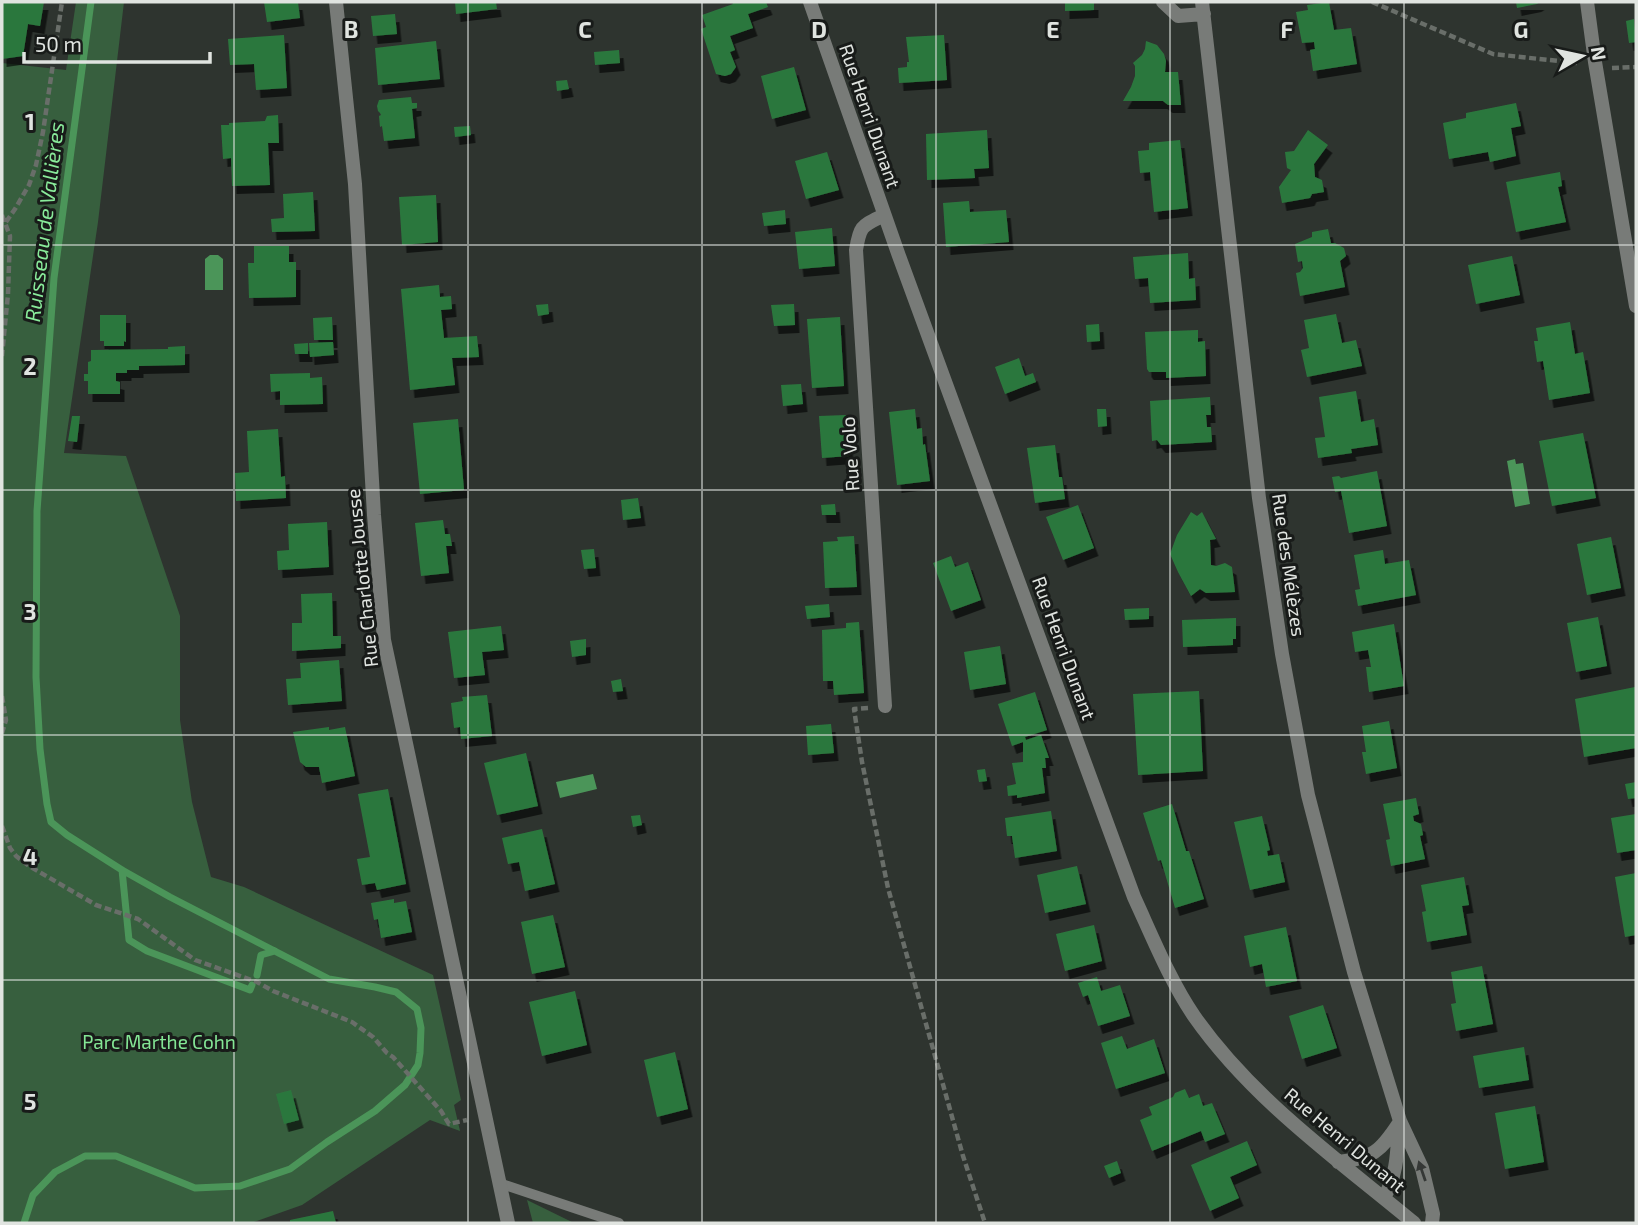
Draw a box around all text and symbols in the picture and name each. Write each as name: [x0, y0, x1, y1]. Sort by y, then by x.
text: B: [344, 15, 358, 43]
text: C: [578, 15, 592, 43]
text: D: [811, 15, 827, 43]
text: E: [1046, 15, 1060, 43]
text: F: [1281, 15, 1294, 43]
text: G: [1514, 15, 1528, 43]
scale bar: [24, 21, 210, 65]
north arrow: [1547, 21, 1617, 91]
text: 50 m: [35, 31, 82, 56]
street label: Rue Henri Dunant: [835, 41, 906, 191]
text: N: [1587, 45, 1612, 62]
text: 1: [25, 107, 35, 135]
water label: Ruisseau de Vallières: [19, 120, 68, 323]
text: 2: [23, 352, 37, 380]
street label: Rue Volo: [835, 416, 864, 492]
street label: Rue Charlotte Jousse: [341, 488, 382, 669]
street label: Rue des Mélèzes: [1268, 492, 1311, 638]
street label: Rue Henri Dunant: [1028, 573, 1101, 723]
text: 3: [23, 597, 37, 625]
text: 4: [23, 842, 37, 870]
park label: Parc Marthe Cohn: [82, 1030, 236, 1053]
street label: Rue Henri Dunant: [1280, 1082, 1410, 1197]
text: 5: [24, 1087, 36, 1115]
one-way arrow: [1416, 1160, 1427, 1181]

